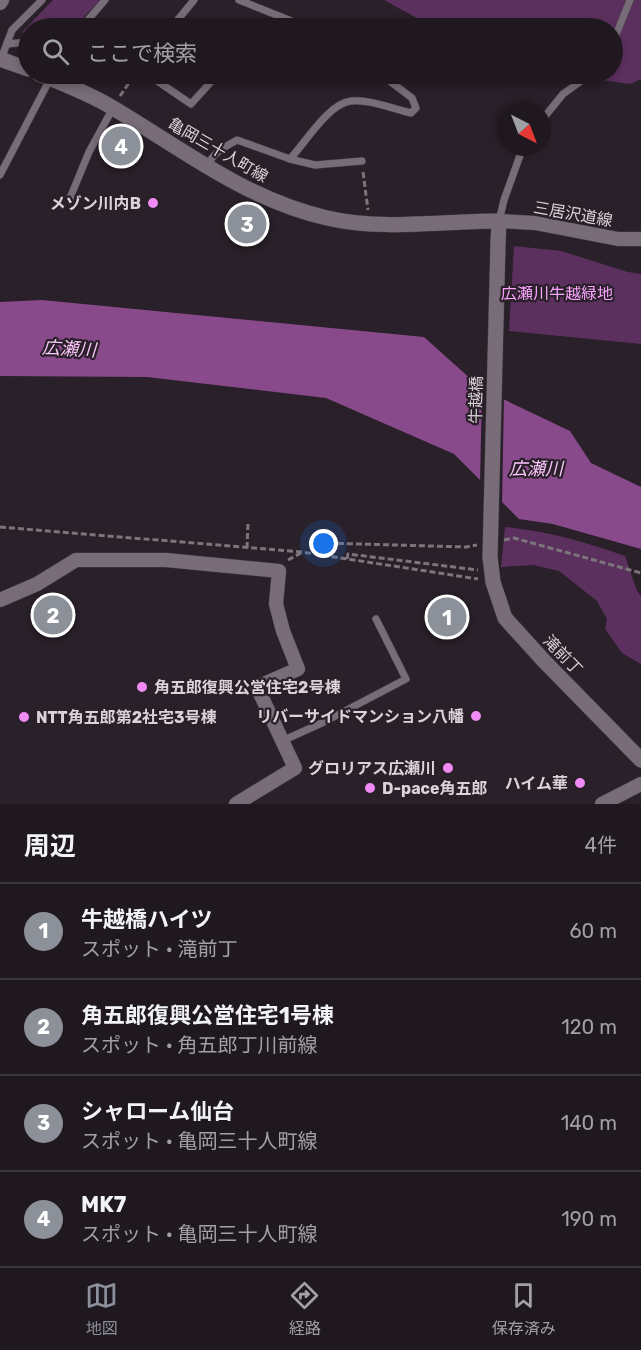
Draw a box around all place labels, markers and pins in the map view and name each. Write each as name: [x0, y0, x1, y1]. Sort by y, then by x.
pin: 4: [102, 124, 140, 168]
place label: メゾン川内B: [50, 194, 141, 213]
marker: メゾン川内B: [146, 196, 160, 210]
pin: 3: [228, 202, 266, 246]
pin: 2: [34, 592, 72, 638]
pin: 1: [428, 594, 466, 640]
place label: 角五郎復興公営住宅2号棟: [154, 678, 340, 697]
marker: 角五郎復興公営住宅2号棟: [135, 680, 149, 694]
place label: リバーサイドマンション八幡: [256, 707, 464, 726]
place label: NTT角五郎第2社宅3号棟: [36, 708, 217, 727]
marker: リバーサイドマンション八幡: [469, 709, 483, 723]
marker: NTT角五郎第2社宅3号棟: [17, 710, 31, 724]
place label: グロリアス広瀬川: [308, 759, 436, 778]
marker: グロリアス広瀬川: [441, 761, 455, 775]
place label: ハイム華: [505, 774, 568, 793]
marker: ハイム華: [573, 776, 587, 790]
place label: D-pace角五郎: [382, 779, 488, 798]
marker: D-pace角五郎: [363, 781, 377, 795]

